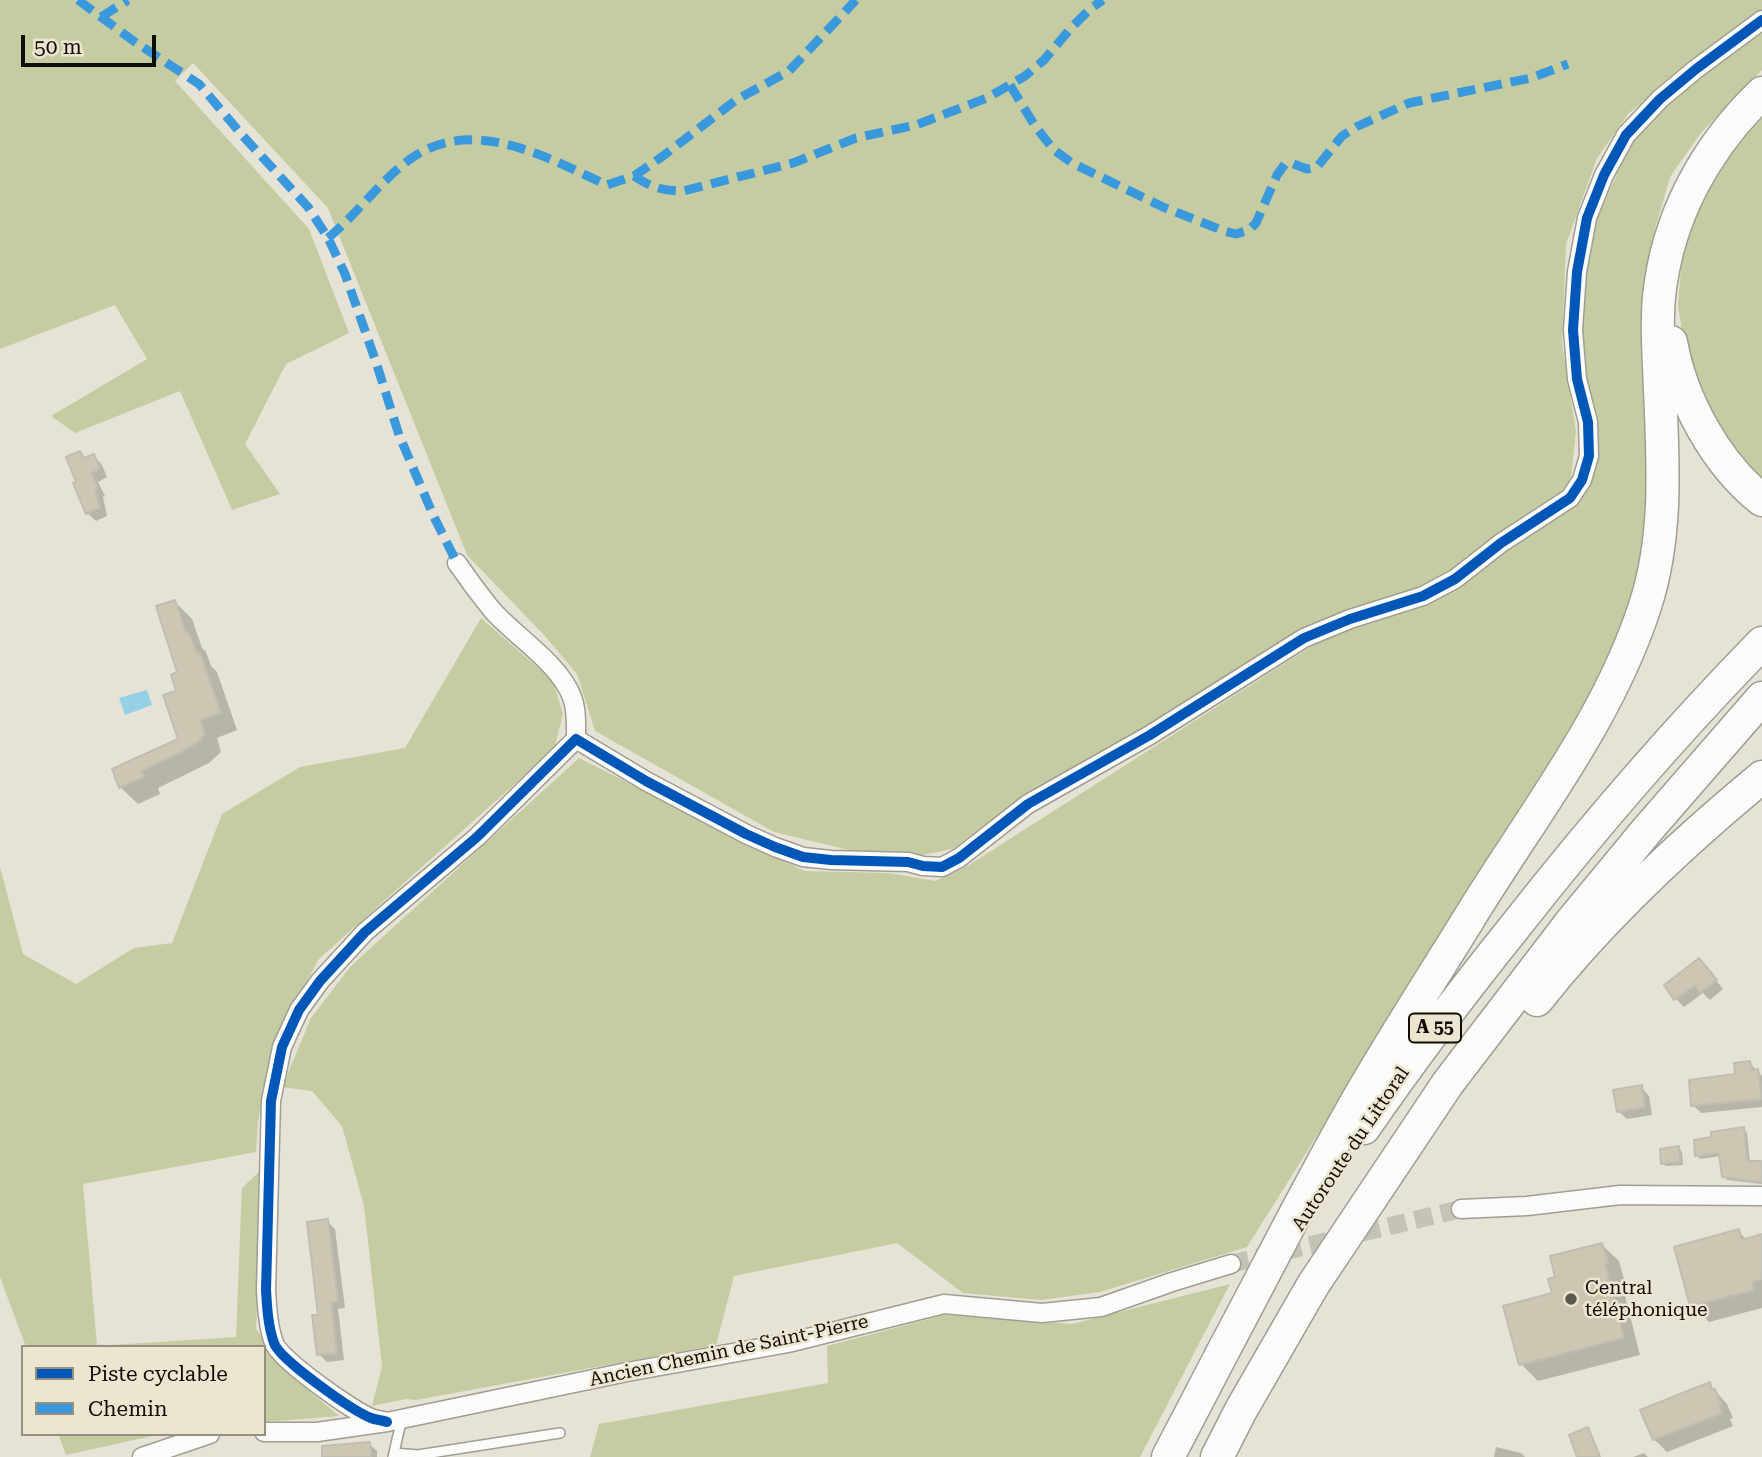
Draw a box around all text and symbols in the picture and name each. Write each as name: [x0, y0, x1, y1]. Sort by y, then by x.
scale bar: [24, 21, 159, 65]
text: 50 m: [34, 35, 82, 59]
road number: A 55: [1409, 1014, 1461, 1042]
street label: Autoroute du Littoral: [1288, 1063, 1414, 1235]
place label: Central téléphonique: [1585, 1277, 1707, 1321]
marker: Central téléphonique: [1563, 1291, 1579, 1307]
street label: Ancien Chemin de Saint-Pierre: [587, 1310, 871, 1392]
legend: [21, 1345, 266, 1436]
text: Piste cyclable: [88, 1362, 228, 1386]
text: Chemin: [88, 1397, 168, 1421]

